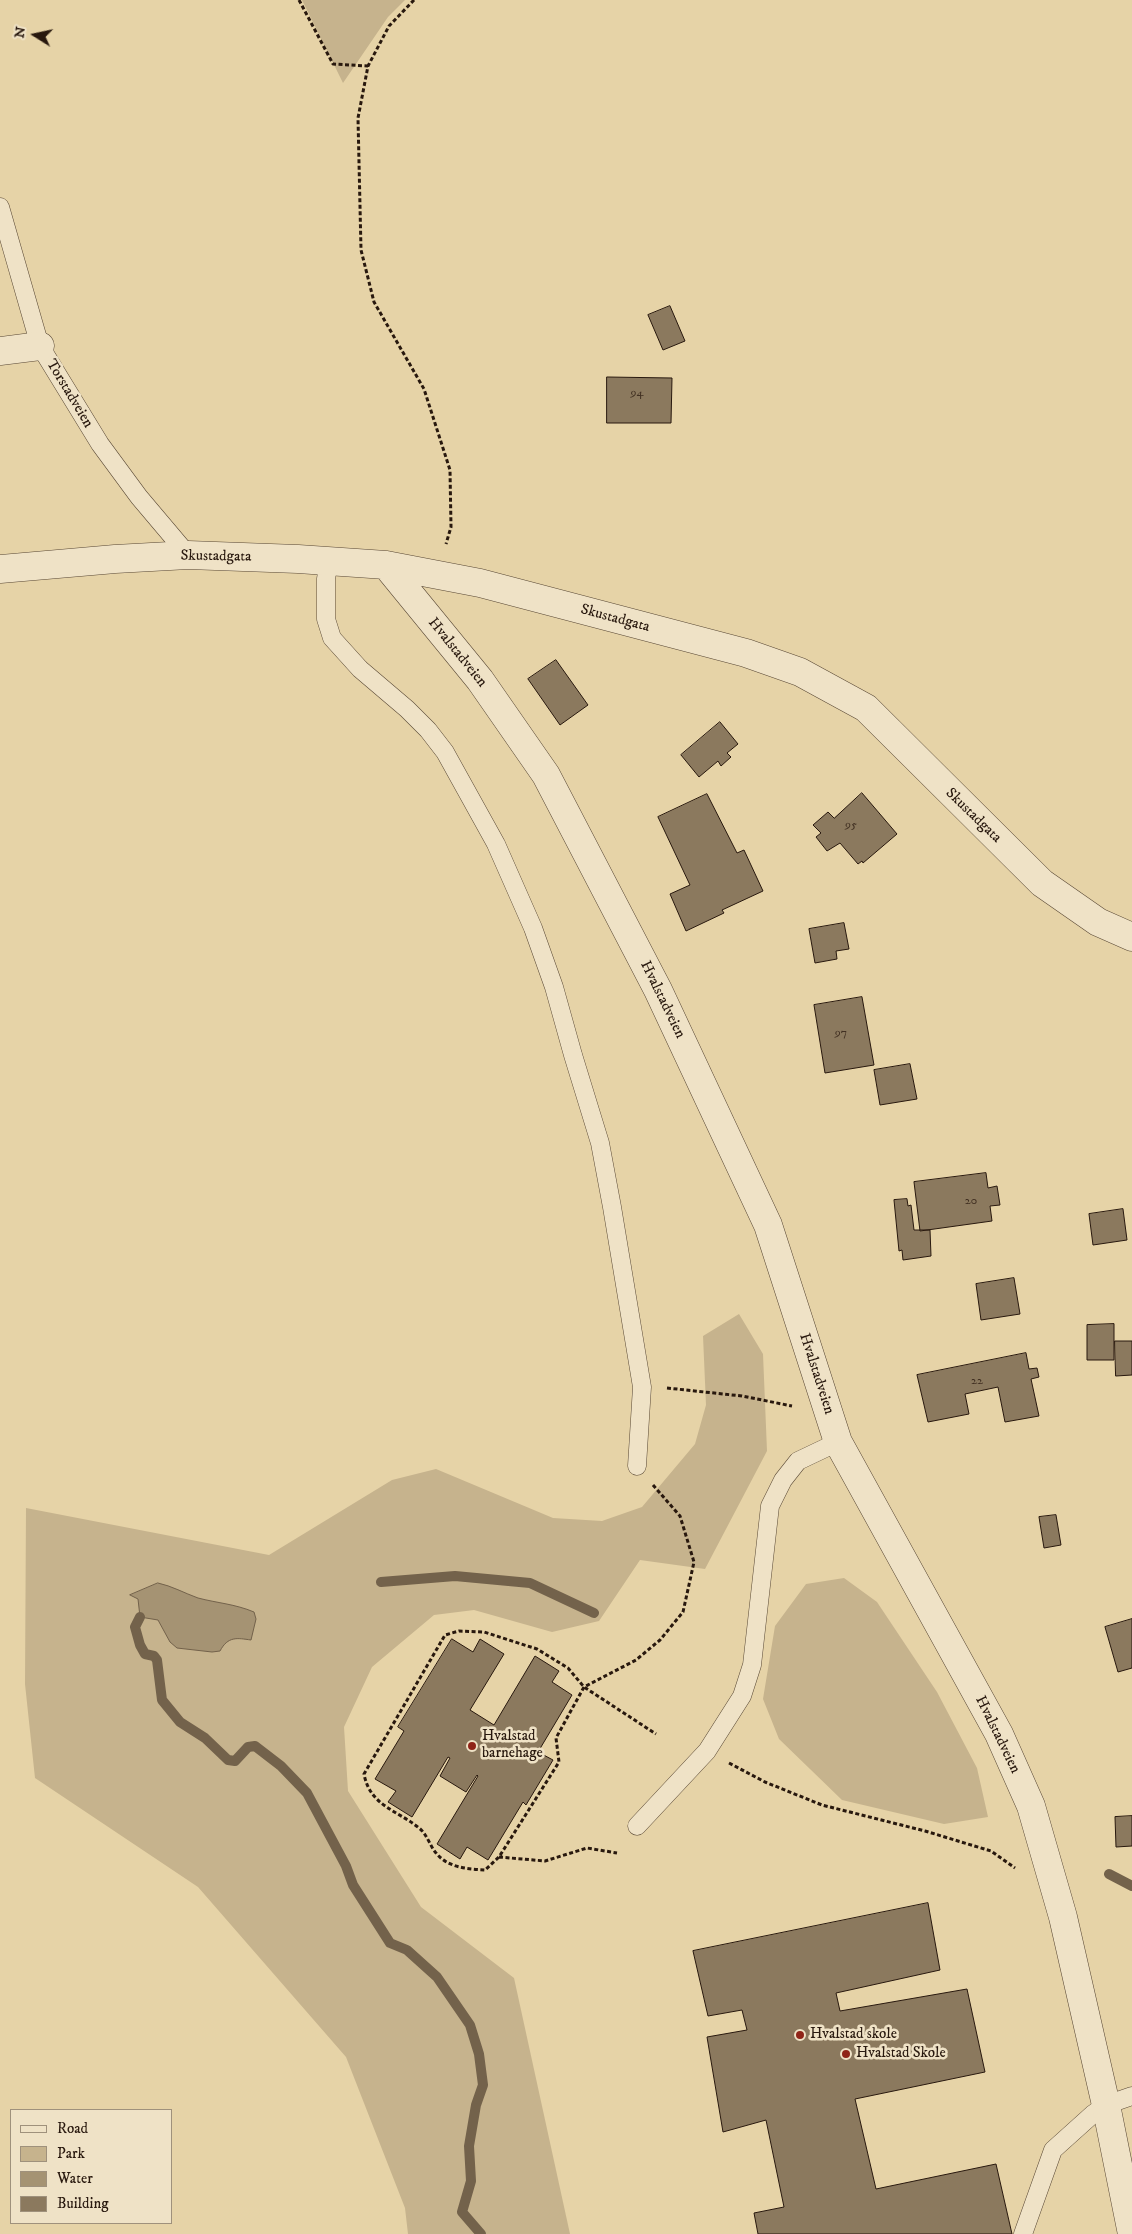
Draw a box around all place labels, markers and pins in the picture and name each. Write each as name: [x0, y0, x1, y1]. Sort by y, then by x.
place label: Hvalstad barnehage: [482, 1728, 543, 1763]
marker: Hvalstad barnehage: [466, 1740, 478, 1752]
place label: Hvalstad skole: [810, 2026, 897, 2044]
marker: Hvalstad skole: [794, 2029, 806, 2041]
place label: Hvalstad Skole: [856, 2045, 946, 2063]
marker: Hvalstad Skole: [840, 2048, 852, 2060]

